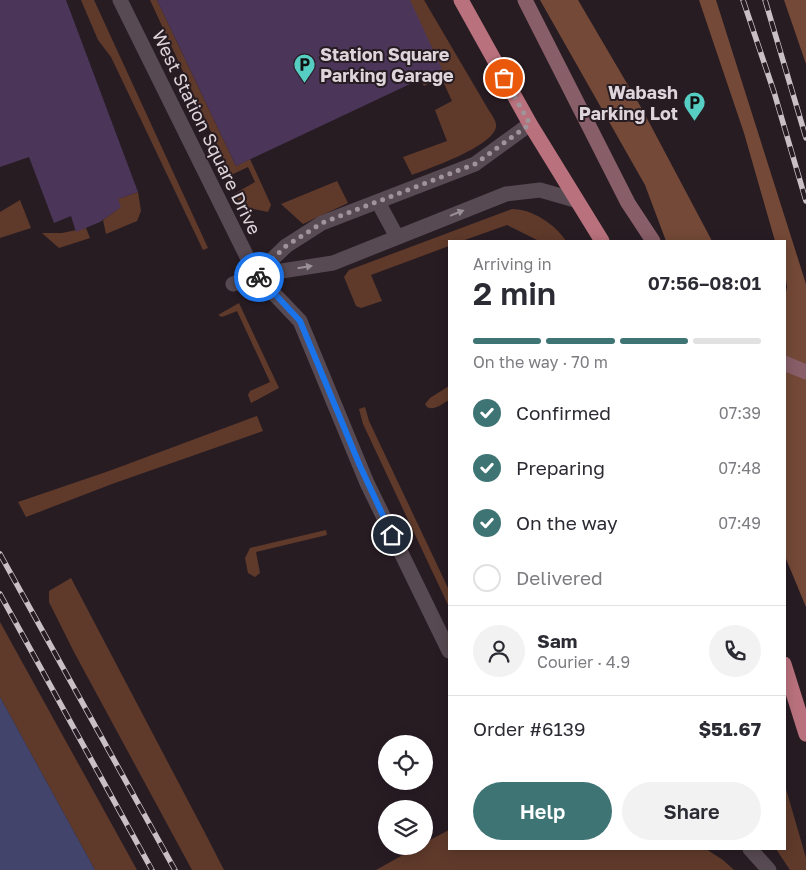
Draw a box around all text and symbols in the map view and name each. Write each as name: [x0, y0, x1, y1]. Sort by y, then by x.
street label: West Station Square Drive: [148, 26, 266, 238]
place label: Station Square Parking Garage: [320, 43, 454, 86]
parking icon: Station Square Parking Garage: [292, 52, 316, 83]
pin: [483, 57, 525, 99]
icon: bag: [490, 64, 518, 92]
place label: Wabash Parking Lot: [579, 81, 678, 124]
parking icon: Wabash Parking Lot: [682, 90, 706, 121]
one-way arrow: [450, 209, 465, 217]
courier: [234, 252, 284, 302]
text: Arriving in: [473, 254, 552, 274]
one-way arrow: [297, 262, 313, 270]
icon: bike: [245, 263, 273, 291]
text: 07:56–08:01: [648, 271, 761, 294]
text: 2 min: [473, 274, 556, 312]
text: On the way · 70 m: [473, 352, 608, 372]
icon: check: [473, 399, 501, 427]
text: Confirmed: [516, 401, 611, 424]
text: 07:39: [719, 403, 761, 423]
icon: check: [473, 454, 501, 482]
text: Preparing: [516, 456, 605, 479]
text: 07:48: [718, 458, 761, 478]
icon: check: [473, 509, 501, 537]
text: On the way: [516, 511, 618, 534]
text: 07:49: [718, 513, 761, 533]
pin: [371, 514, 413, 556]
icon: home: [378, 521, 406, 549]
text: Delivered: [516, 566, 603, 589]
button: person: [473, 625, 525, 677]
button: phone: [709, 625, 761, 677]
text: Sam: [537, 629, 577, 652]
text: Courier · 4.9: [537, 652, 630, 672]
text: Order #6139: [473, 717, 585, 740]
text: $51.67: [698, 717, 761, 740]
map controls: [378, 735, 433, 855]
button: locate: [378, 735, 433, 790]
button: Help: [473, 782, 612, 840]
button: Share: [622, 782, 761, 840]
button: layers: [378, 800, 433, 855]

